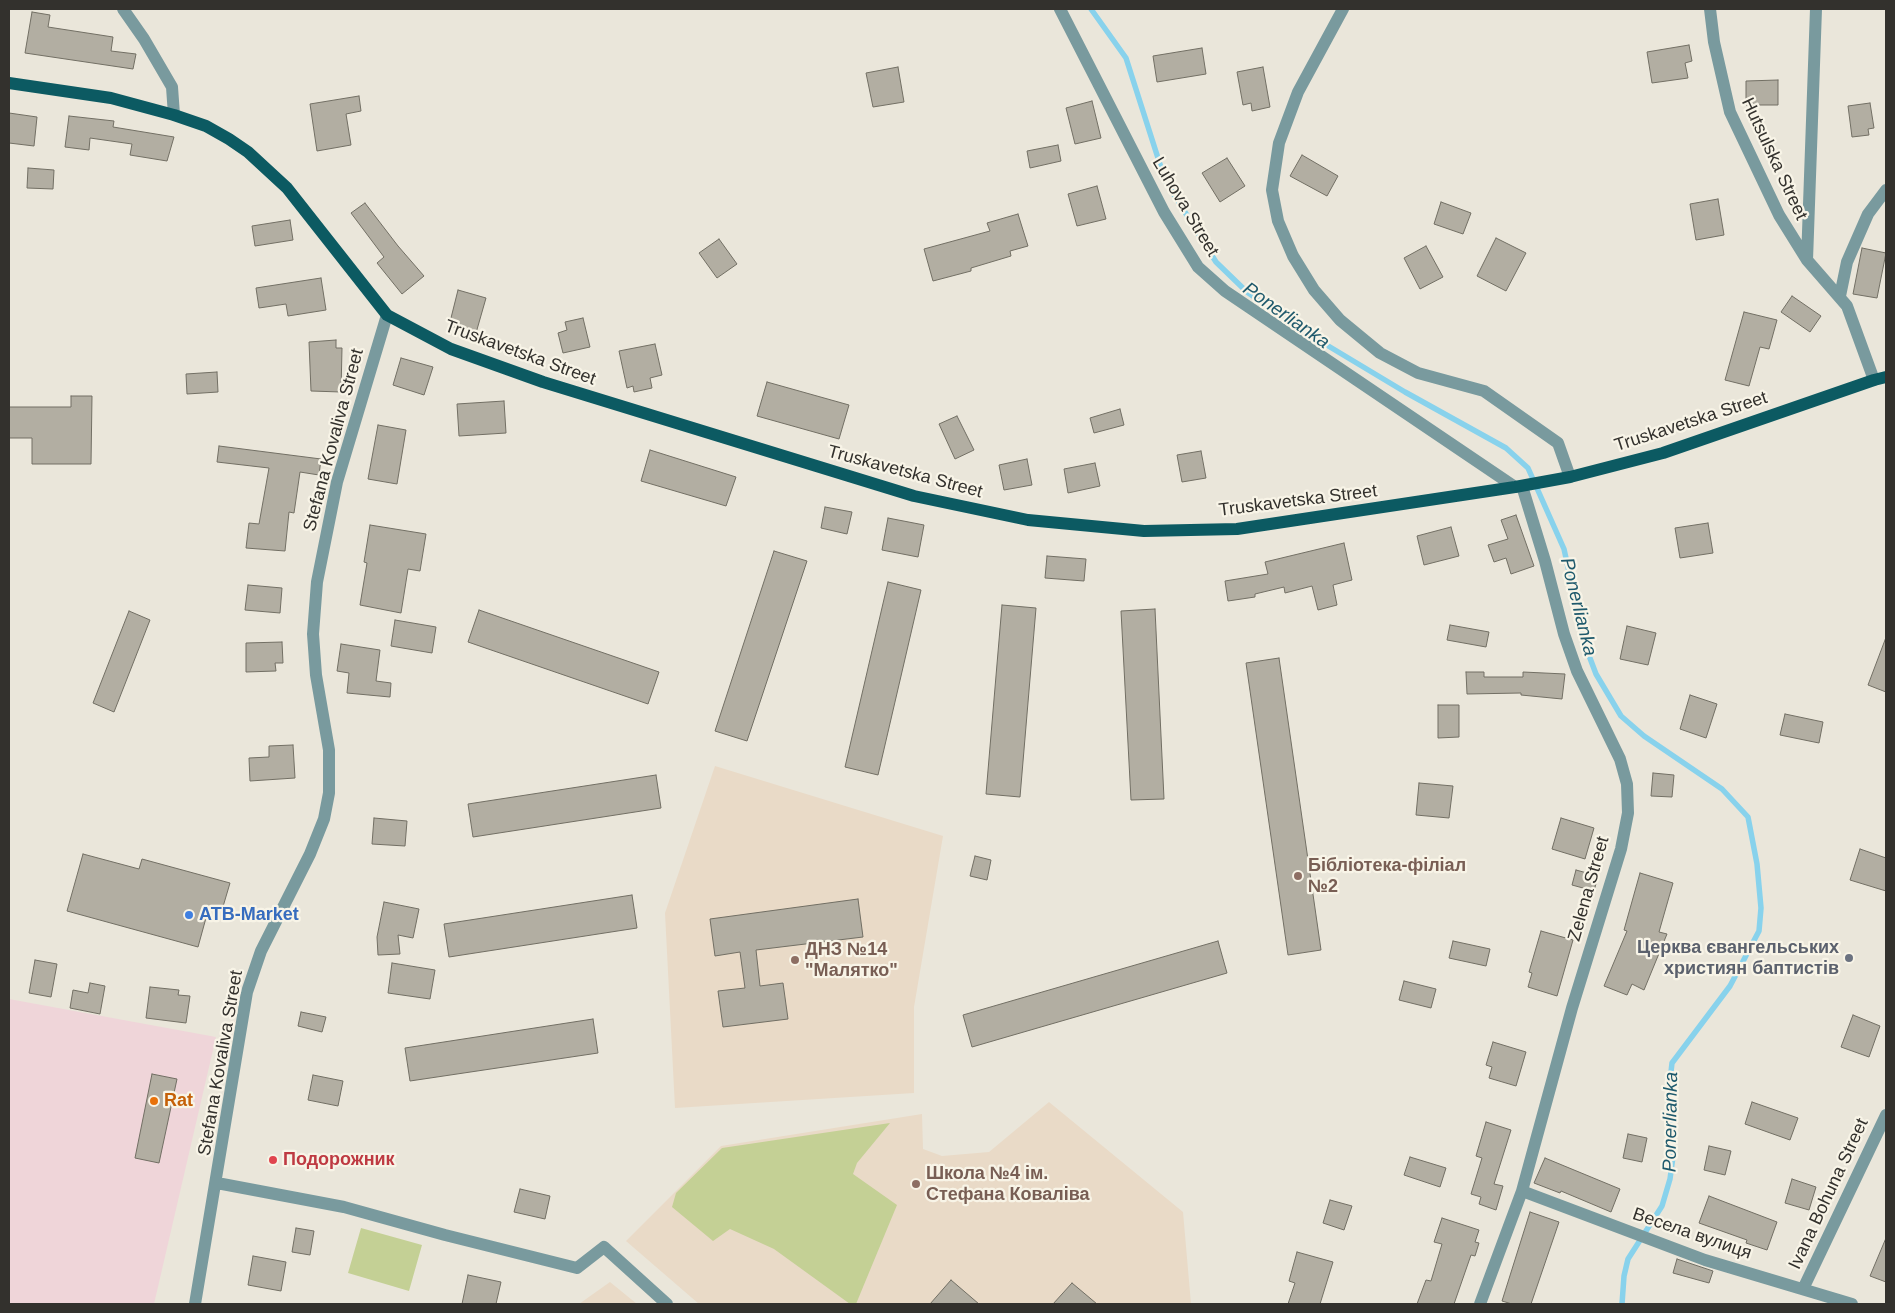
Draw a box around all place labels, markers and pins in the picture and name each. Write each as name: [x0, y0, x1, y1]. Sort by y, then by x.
place label: Бібліотека-філіал №2: [1308, 855, 1466, 898]
marker: Бібліотека-філіал №2: [1292, 870, 1304, 882]
place label: ATB-Market: [199, 904, 299, 926]
marker: ATB-Market: [183, 909, 195, 921]
place label: Церква євангельських християн баптистів: [1637, 937, 1839, 980]
place label: ДНЗ №14 "Малятко": [805, 939, 898, 982]
marker: Церква євангельських християн баптистів: [1843, 952, 1855, 964]
marker: ДНЗ №14 "Малятко": [789, 954, 801, 966]
place label: Rat: [164, 1090, 193, 1112]
marker: Rat: [148, 1095, 160, 1107]
place label: Подорожник: [283, 1149, 395, 1171]
marker: Подорожник: [267, 1154, 279, 1166]
place label: Школа №4 ім. Стефана Коваліва: [926, 1163, 1090, 1206]
marker: Школа №4 ім. Стефана Коваліва: [910, 1178, 922, 1190]

